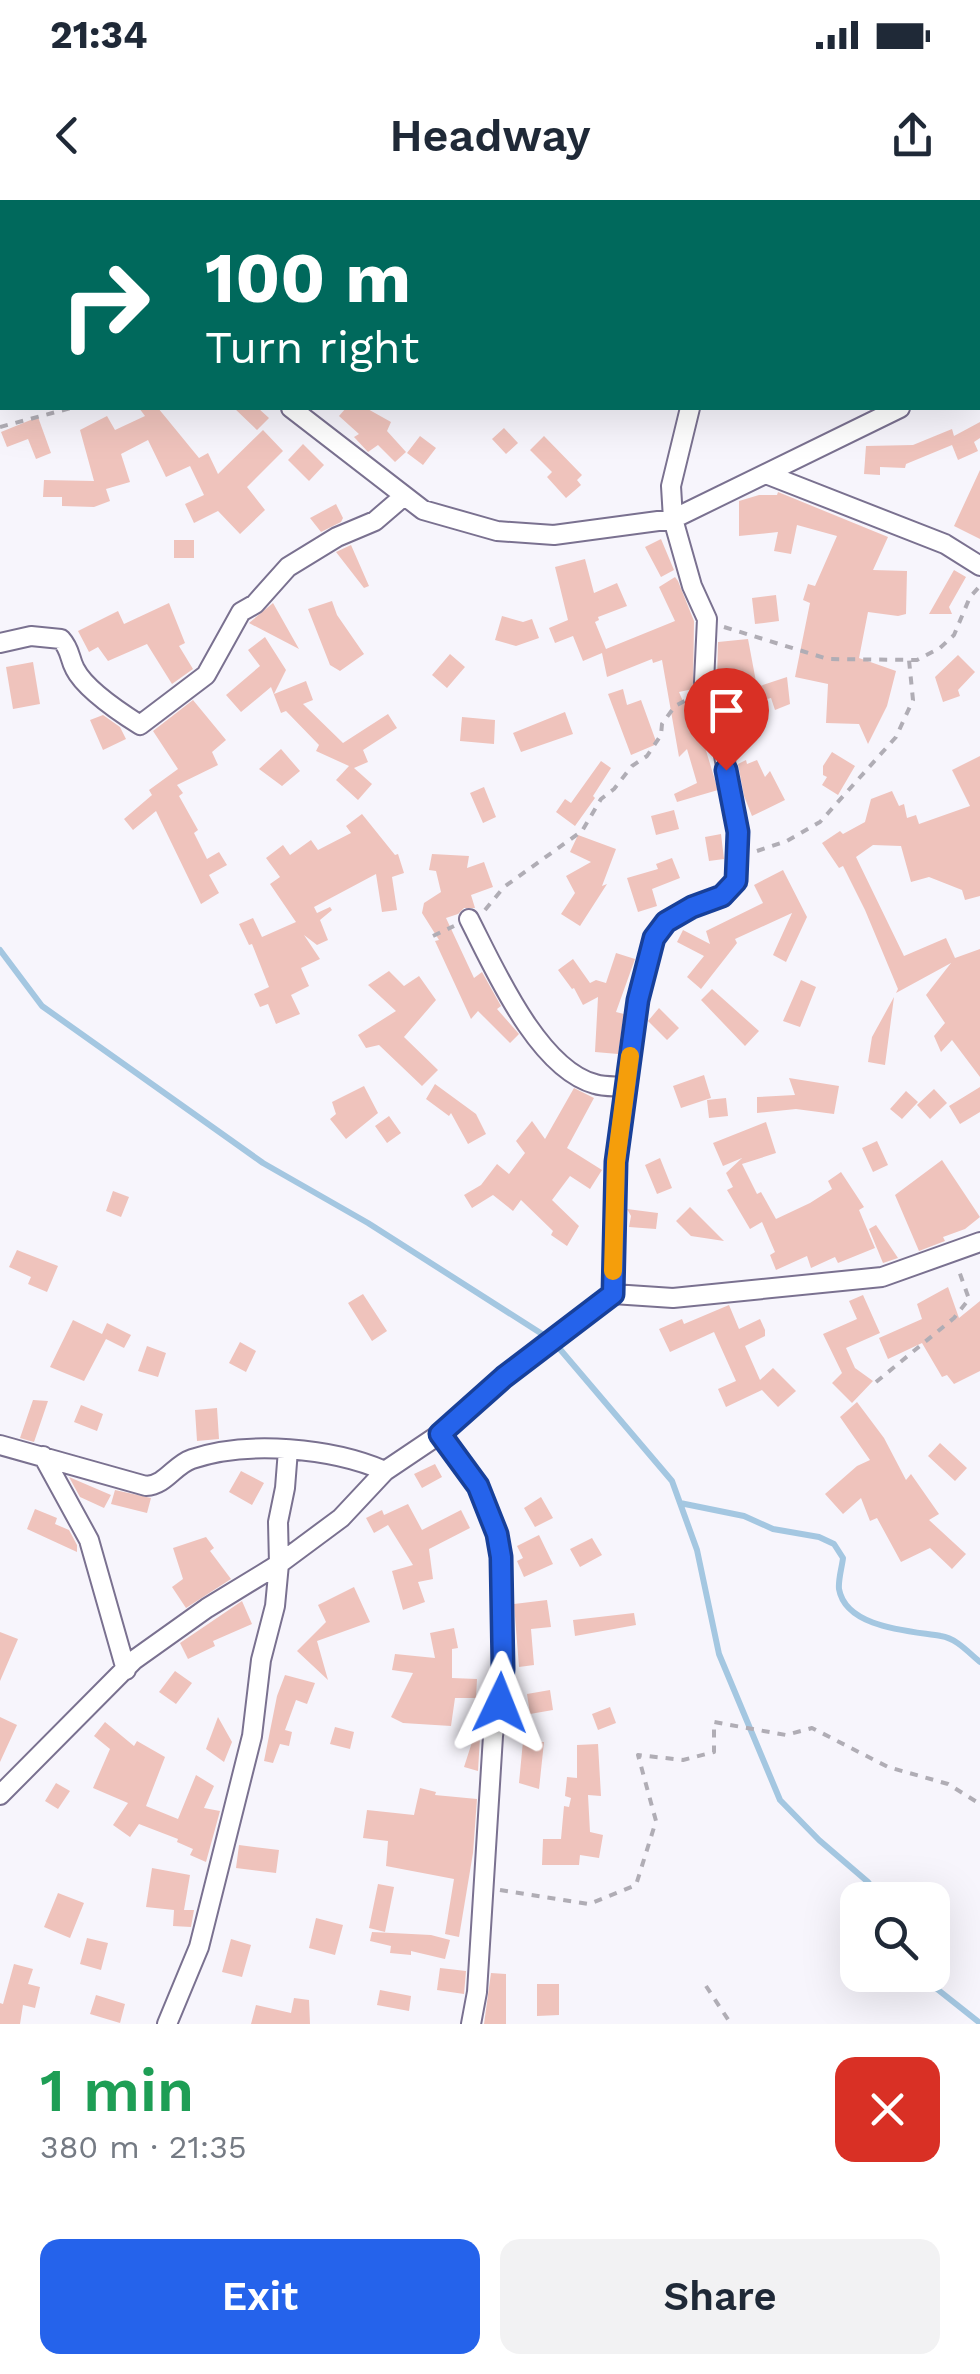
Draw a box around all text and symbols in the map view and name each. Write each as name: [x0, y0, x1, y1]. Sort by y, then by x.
text: 21:34: [50, 13, 148, 57]
icon: back: [40, 108, 95, 163]
icon: share: [885, 108, 940, 163]
text: Headway: [389, 109, 591, 162]
text: 100 m: [205, 237, 411, 319]
icon: right: [40, 240, 170, 370]
text: Turn right: [205, 321, 419, 374]
pin: [684, 668, 769, 771]
icon: arrive: [699, 683, 754, 738]
position arrow: [448, 1651, 552, 1755]
map controls: [840, 1882, 950, 1992]
button: search: [840, 1882, 950, 1992]
text: 1 min: [40, 2055, 194, 2126]
button: close: [835, 2057, 940, 2162]
text: 380 m · 21:35: [40, 2128, 247, 2166]
button: Exit: [40, 2239, 480, 2354]
button: Share: [500, 2239, 940, 2354]

